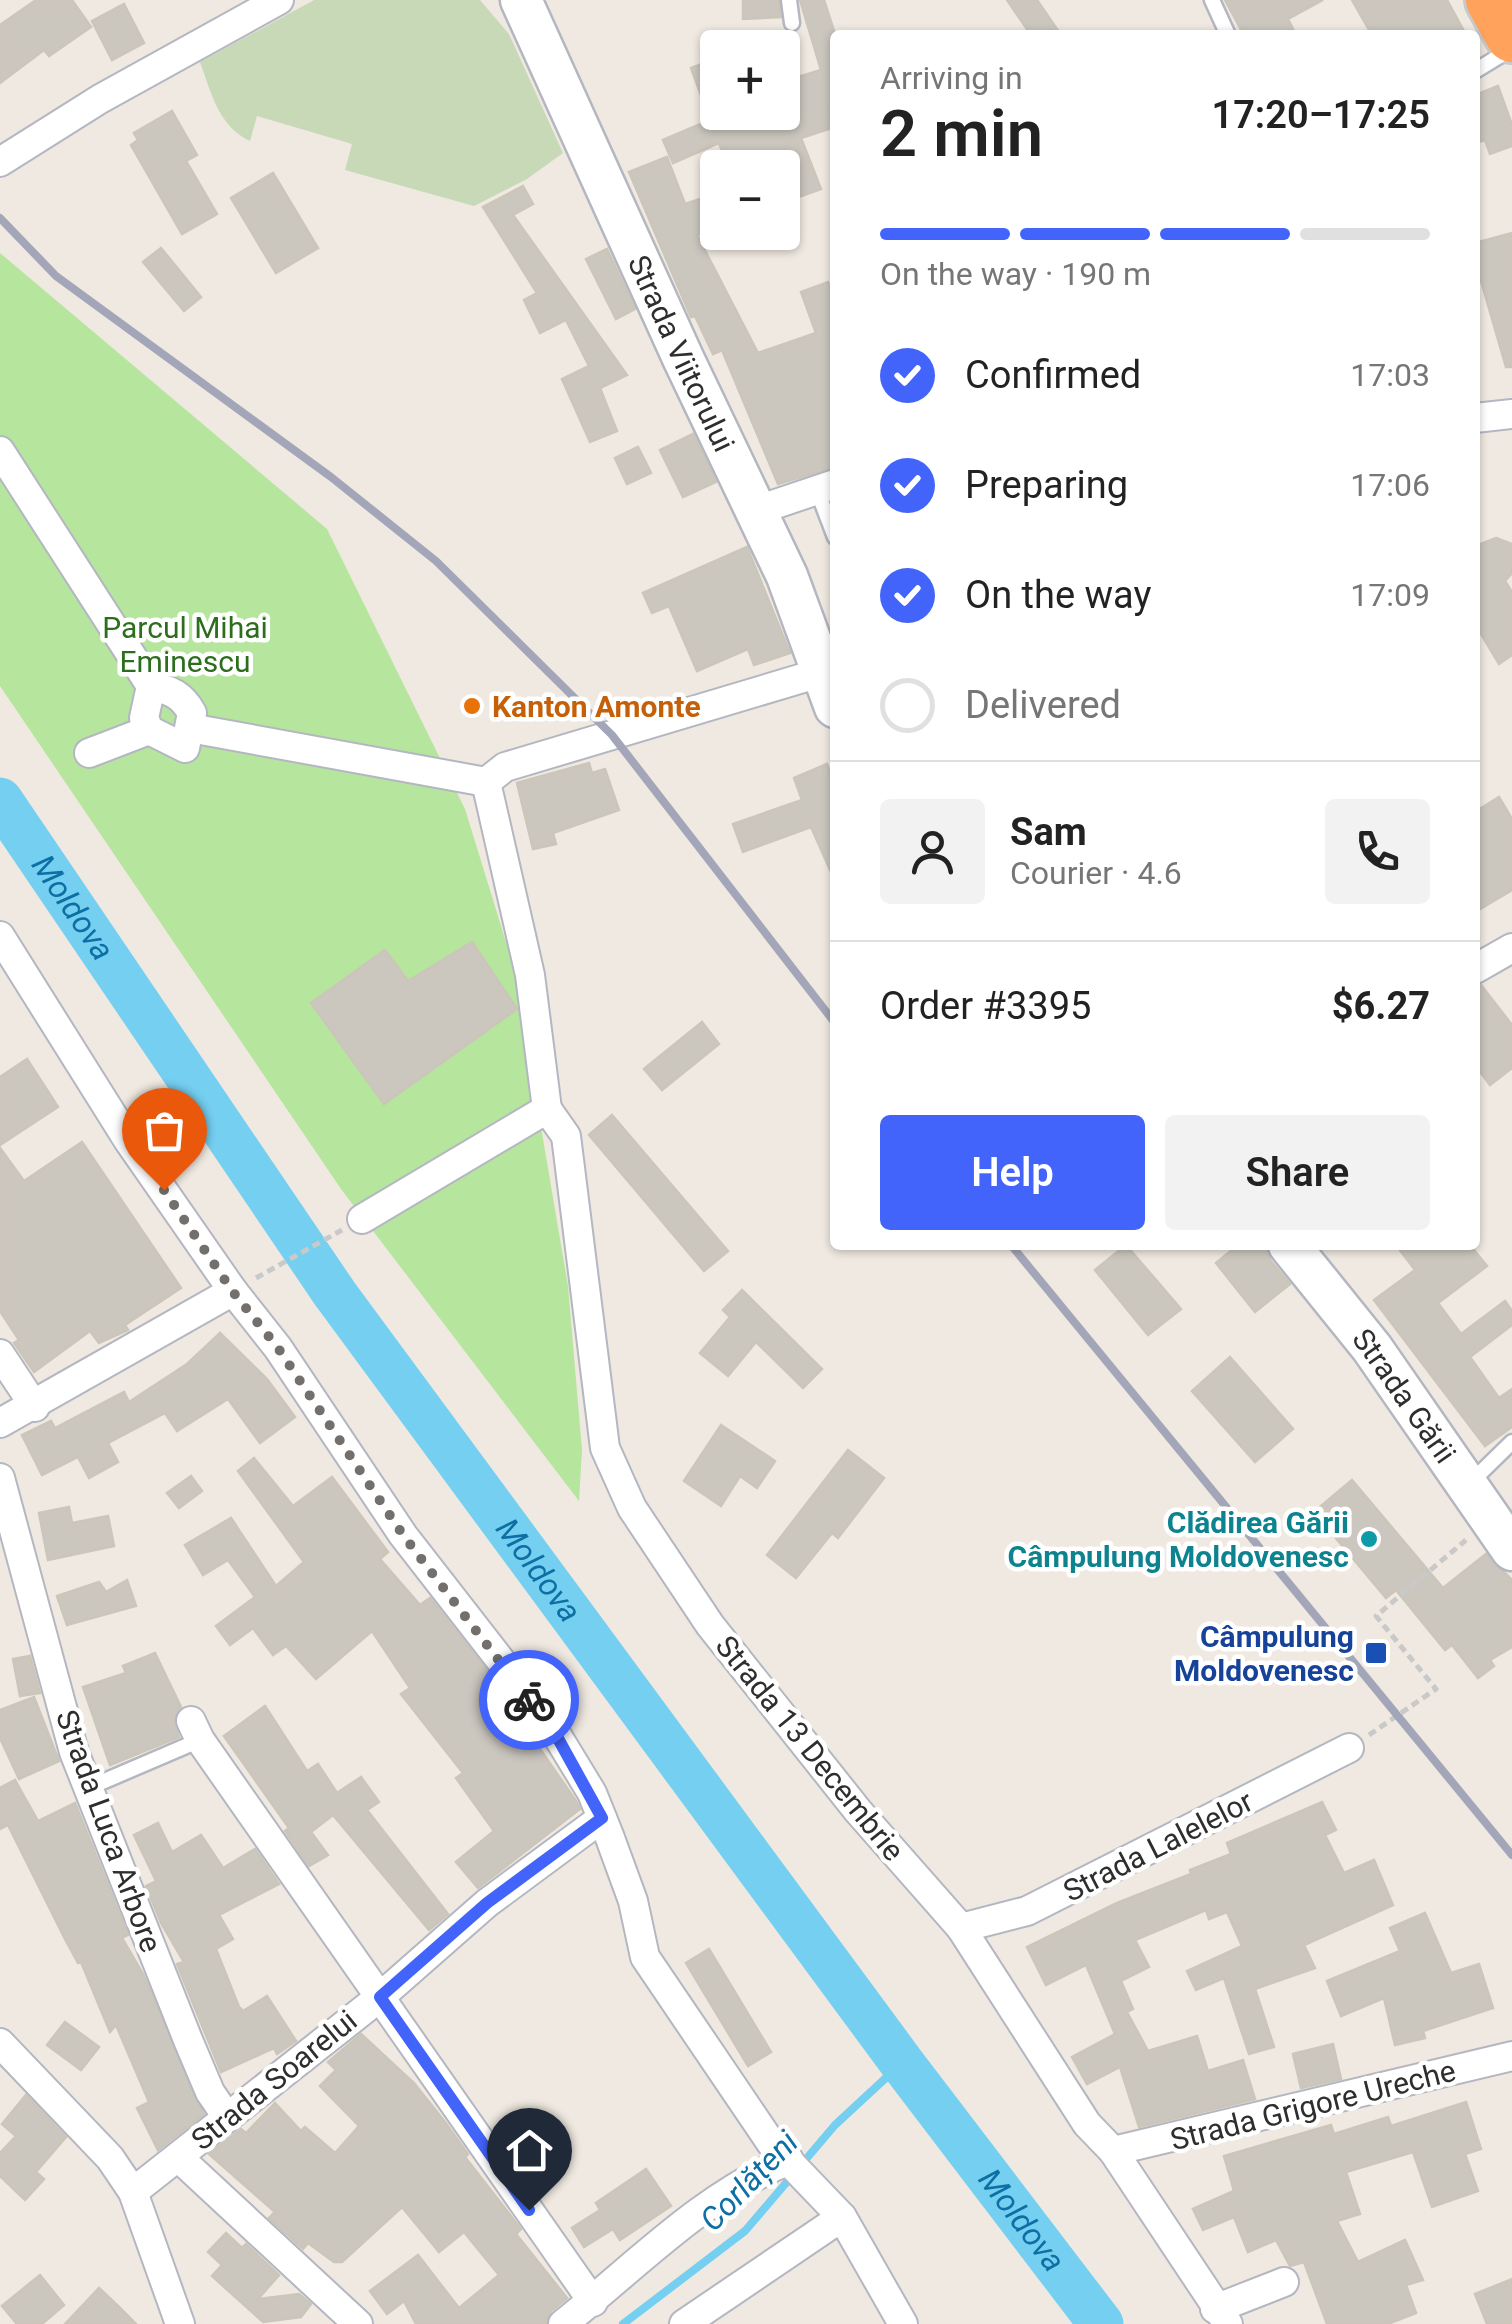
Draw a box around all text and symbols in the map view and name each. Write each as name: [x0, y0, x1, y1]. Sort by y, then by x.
map controls: [700, 30, 800, 250]
button: +: [700, 30, 800, 130]
text: Arriving in: [880, 59, 1023, 97]
text: 17:20–17:25: [1211, 93, 1430, 137]
text: 2 min: [880, 96, 1043, 172]
button: −: [700, 150, 800, 250]
street label: Strada Viitorului: [621, 249, 742, 457]
text: On the way · 190 m: [880, 255, 1151, 293]
icon: check: [880, 348, 935, 403]
text: Confirmed: [965, 353, 1141, 397]
text: 17:03: [1350, 356, 1430, 394]
icon: check: [880, 458, 935, 513]
text: Preparing: [965, 463, 1128, 507]
text: 17:06: [1350, 466, 1430, 504]
icon: check: [880, 568, 935, 623]
text: On the way: [965, 573, 1151, 617]
text: 17:09: [1350, 576, 1430, 614]
park label: Parcul Mihai Eminescu: [102, 610, 268, 679]
text: Delivered: [965, 683, 1121, 727]
place label: Kanton Amonte: [492, 689, 701, 724]
marker: Kanton Amonte: [461, 695, 483, 717]
button: person: [880, 799, 985, 904]
button: phone: [1325, 799, 1430, 904]
text: Sam: [1010, 810, 1087, 854]
water label: Moldova: [24, 848, 122, 968]
text: Courier · 4.6: [1010, 854, 1182, 892]
text: Order #3395: [880, 984, 1091, 1028]
text: $6.27: [1332, 984, 1430, 1028]
pin: [122, 1088, 207, 1191]
icon: bag: [137, 1103, 192, 1158]
button: Help: [880, 1115, 1145, 1230]
button: Share: [1165, 1115, 1430, 1230]
street label: Strada Gării: [1346, 1321, 1464, 1469]
place label: Clădirea Gării Câmpulung Moldovenesc: [1008, 1505, 1349, 1574]
water label: Moldova: [488, 1511, 589, 1629]
marker: Clădirea Gării Câmpulung Moldovenesc: [1358, 1528, 1380, 1550]
place label: Câmpulung Moldovenesc: [1174, 1619, 1354, 1688]
street label: Strada 13 Decembrie: [709, 1629, 911, 1867]
marker: Câmpulung Moldovenesc: [1363, 1640, 1389, 1666]
courier: [479, 1650, 579, 1750]
icon: bike: [502, 1673, 557, 1728]
street label: Strada Luca Arbore: [49, 1705, 169, 1957]
street label: Strada Lalelelor: [1058, 1783, 1258, 1909]
street label: Strada Soarelui: [184, 2003, 364, 2157]
street label: Strada Grigore Ureche: [1167, 2053, 1459, 2157]
pin: [487, 2108, 572, 2211]
icon: home: [502, 2123, 557, 2178]
water label: Corlățeni: [692, 2123, 806, 2239]
water label: Moldova: [971, 2161, 1073, 2279]

